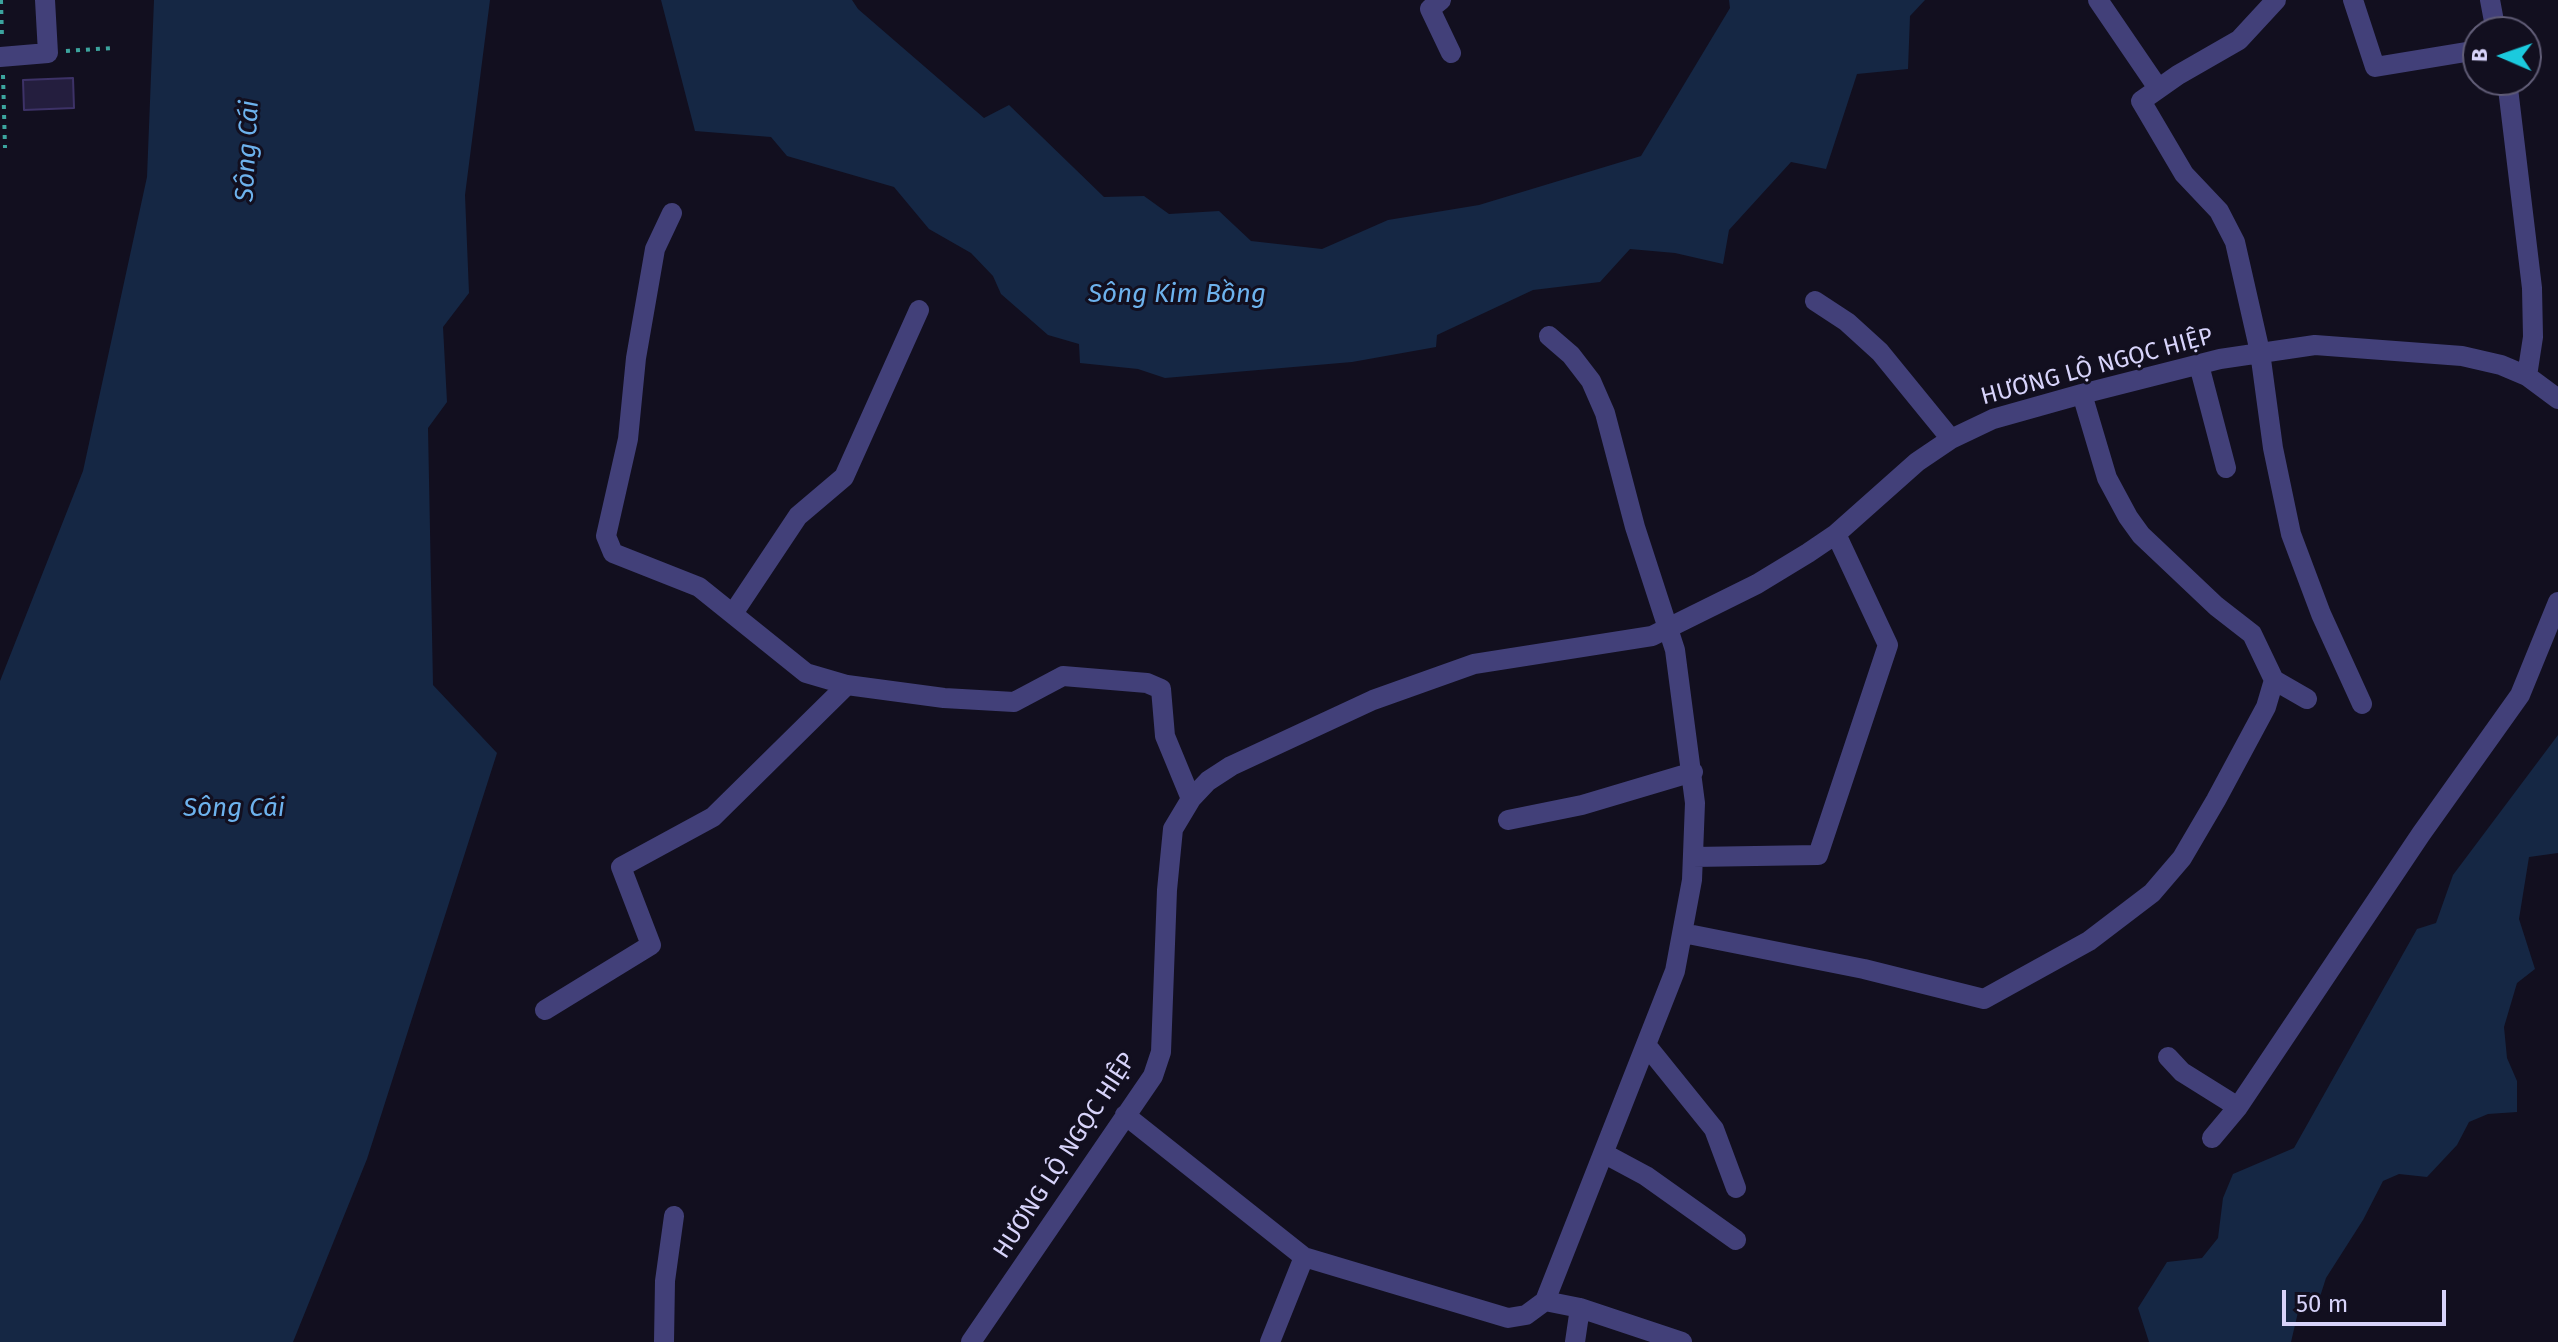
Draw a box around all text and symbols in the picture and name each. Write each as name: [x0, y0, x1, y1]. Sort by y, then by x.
north arrow: [2462, 16, 2542, 96]
text: B: [2466, 48, 2493, 62]
water label: Sông Cái: [230, 99, 266, 203]
water label: Sông Kim Bồng: [1088, 279, 1266, 311]
street label: HƯƠNG LỘ NGỌC HIỆP: [1978, 322, 2216, 412]
water label: Sông Cái: [183, 793, 285, 825]
street label: HƯƠNG LỘ NGỌC HIỆP: [988, 1048, 1142, 1264]
scale bar: [2286, 1274, 2450, 1324]
text: 50 m: [2296, 1290, 2348, 1318]

